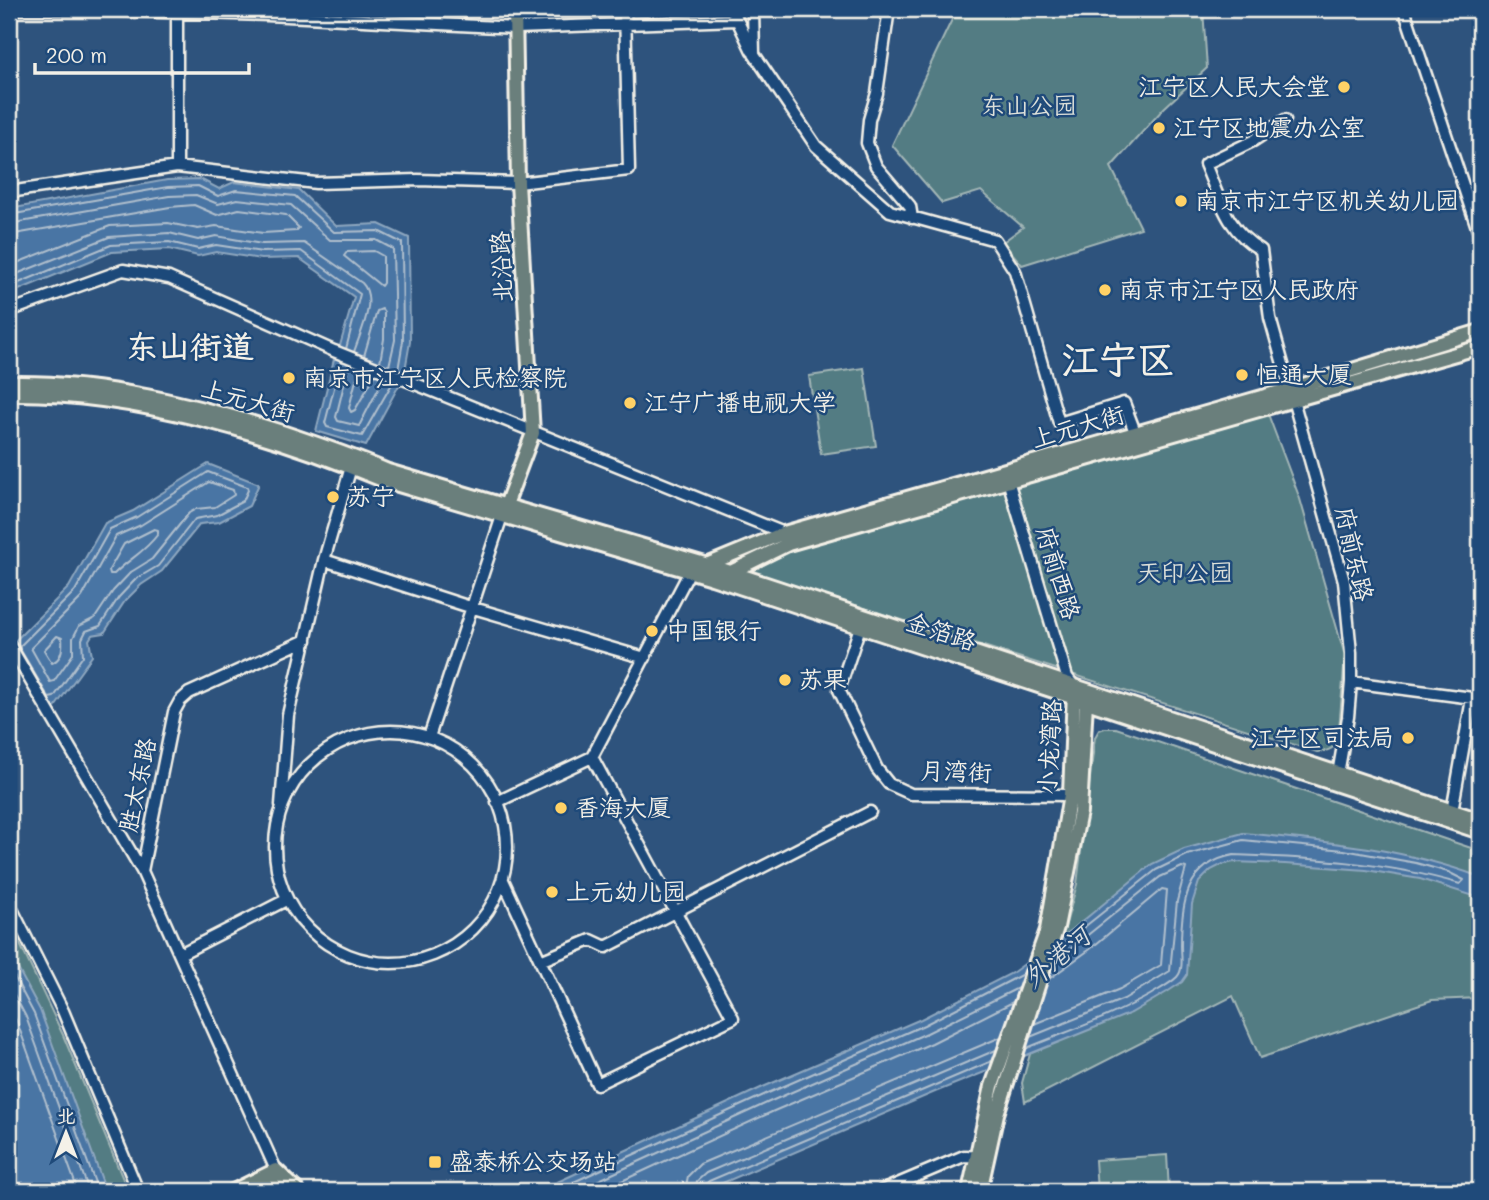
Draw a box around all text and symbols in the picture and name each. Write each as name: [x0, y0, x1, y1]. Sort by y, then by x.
scale bar: [35, 32, 248, 76]
text: 200 m: [46, 41, 107, 68]
place label: 江宁区人民大会堂: [1138, 70, 1330, 101]
marker: 江宁区人民大会堂: [1336, 79, 1352, 95]
park label: 东山公园: [981, 89, 1077, 120]
place label: 江宁区地震办公室: [1173, 111, 1365, 142]
marker: 江宁区地震办公室: [1151, 120, 1167, 136]
place label: 南京市江宁区机关幼儿园: [1195, 184, 1459, 215]
marker: 南京市江宁区机关幼儿园: [1173, 193, 1189, 209]
street label: 北沿路: [483, 230, 518, 304]
place label: 南京市江宁区人民政府: [1119, 273, 1359, 304]
marker: 南京市江宁区人民政府: [1097, 282, 1113, 298]
district label: 东山街道: [126, 324, 254, 366]
district label: 江宁区: [1061, 333, 1175, 383]
place label: 恒通大厦: [1256, 358, 1352, 389]
place label: 南京市江宁区人民检察院: [303, 361, 567, 392]
marker: 恒通大厦: [1234, 367, 1250, 383]
marker: 南京市江宁区人民检察院: [281, 370, 297, 386]
street label: 上元大街: [198, 371, 299, 428]
place label: 江宁广播电视大学: [644, 386, 836, 417]
marker: 江宁广播电视大学: [622, 395, 638, 411]
street label: 上元大街: [1027, 397, 1128, 454]
place label: 苏宁: [347, 480, 395, 511]
marker: 苏宁: [325, 489, 341, 505]
street label: 府前东路: [1330, 503, 1381, 604]
street label: 府前西路: [1031, 522, 1088, 623]
park label: 天印公园: [1137, 556, 1233, 587]
street label: 金箔路: [902, 605, 980, 656]
place label: 中国银行: [666, 614, 762, 645]
marker: 中国银行: [644, 623, 660, 639]
place label: 苏果: [799, 663, 847, 694]
marker: 苏果: [777, 672, 793, 688]
street label: 小龙湾路: [1031, 698, 1066, 796]
place label: 江宁区司法局: [1250, 721, 1394, 752]
marker: 江宁区司法局: [1400, 730, 1416, 746]
street label: 胜太东路: [111, 735, 162, 835]
street label: 月湾街: [920, 754, 993, 787]
place label: 香海大厦: [575, 791, 671, 822]
marker: 香海大厦: [553, 800, 569, 816]
place label: 上元幼儿园: [566, 875, 686, 906]
marker: 上元幼儿园: [544, 884, 560, 900]
water label: 外港河: [1016, 916, 1100, 994]
north arrow: [32, 1098, 102, 1168]
text: 北: [56, 1103, 76, 1128]
place label: 盛泰桥公交场站: [449, 1145, 617, 1176]
marker: 盛泰桥公交场站: [427, 1154, 443, 1170]

